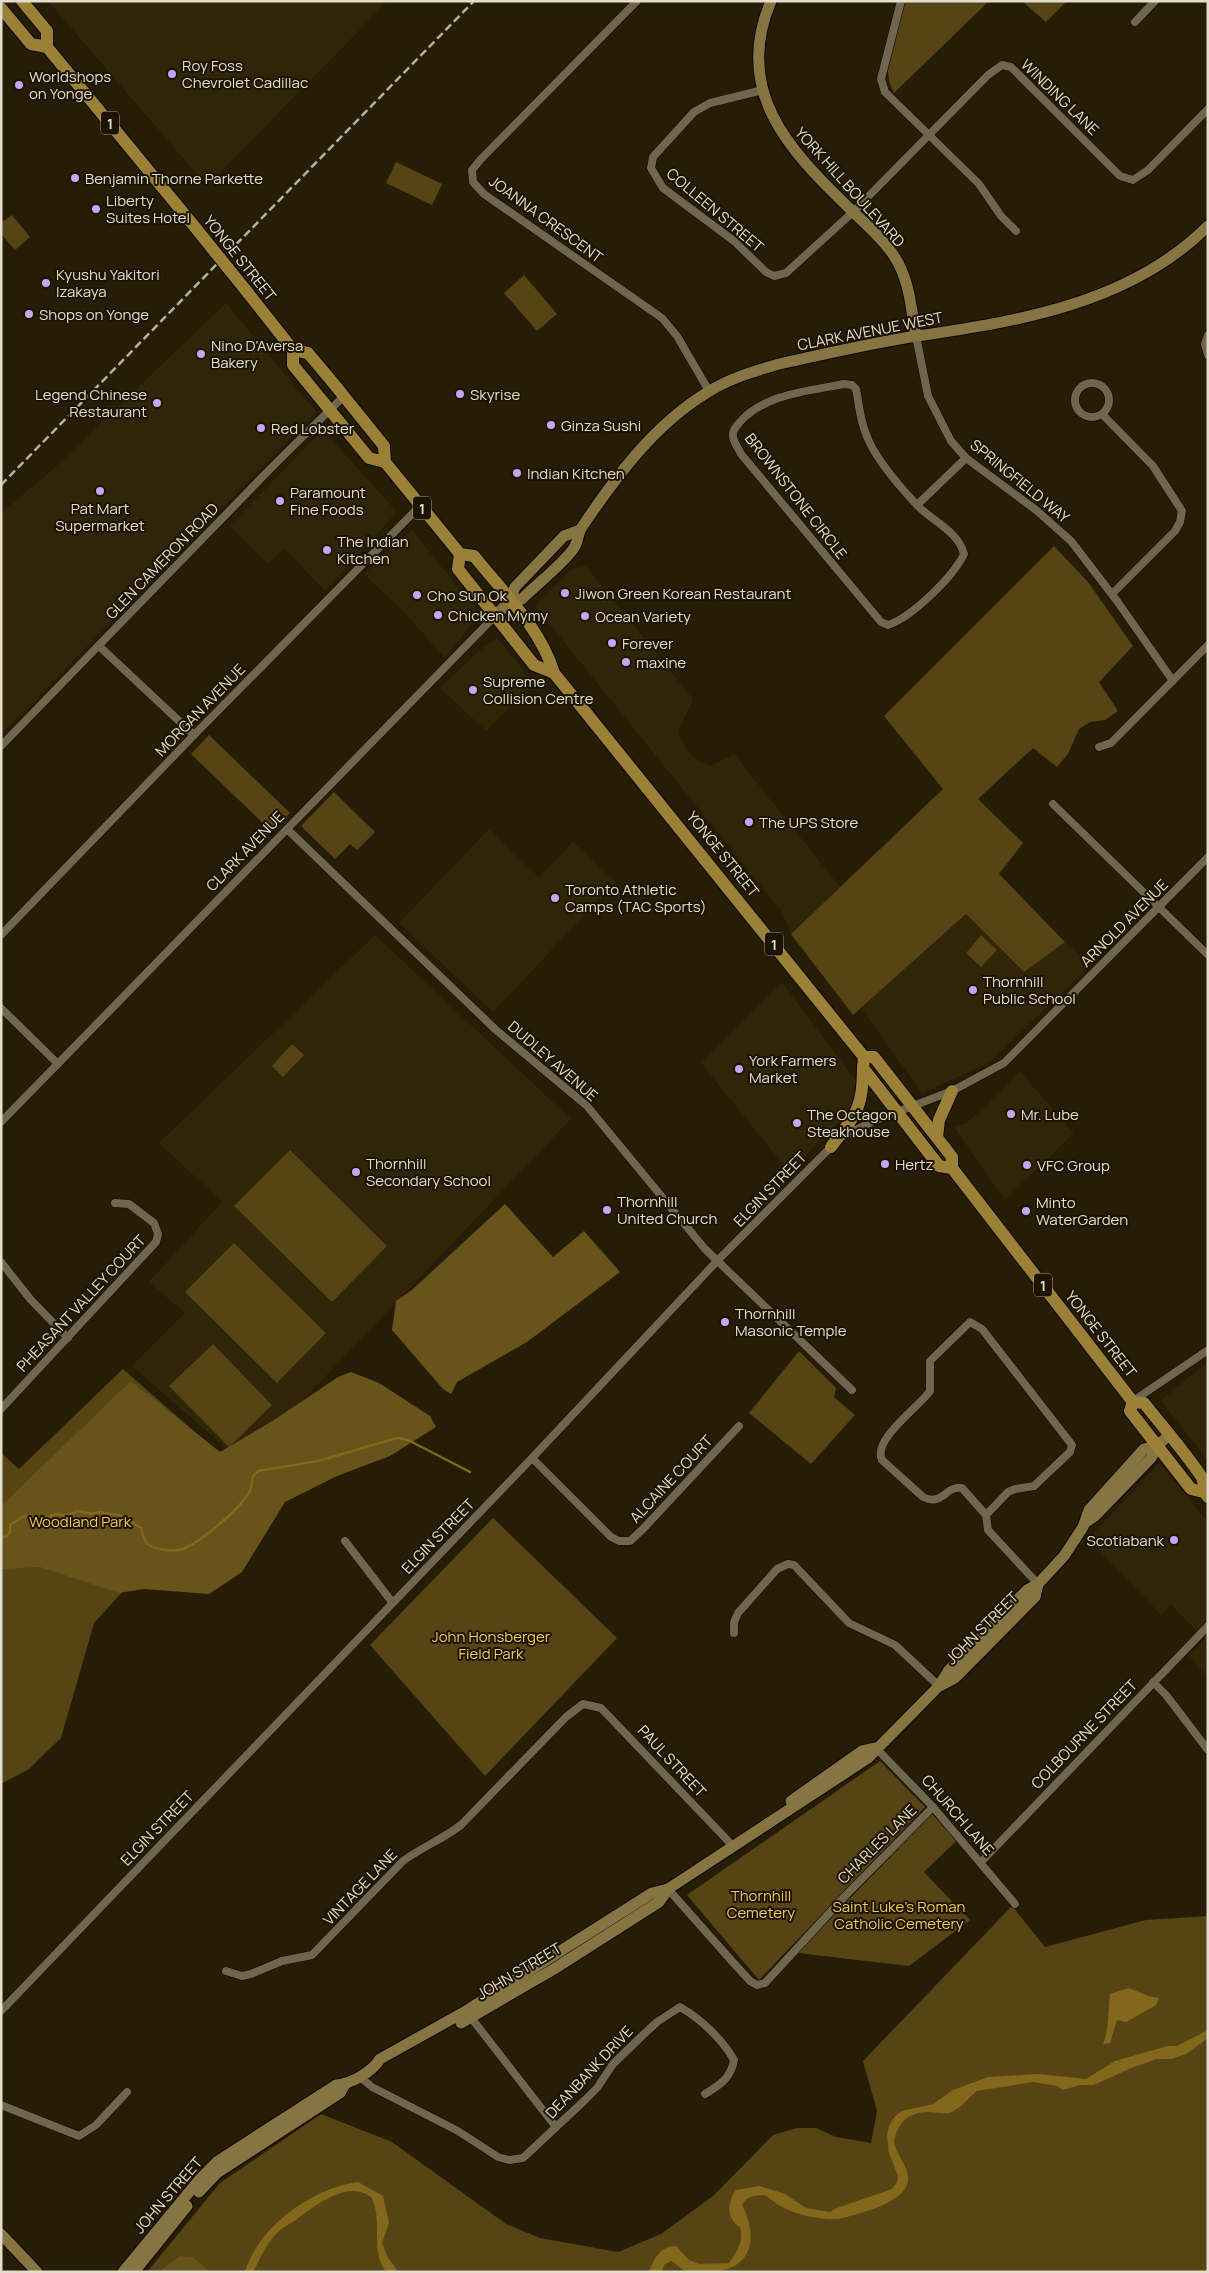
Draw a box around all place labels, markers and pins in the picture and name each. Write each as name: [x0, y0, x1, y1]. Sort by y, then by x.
place label: Roy Foss Chevrolet Cadillac: [182, 55, 308, 93]
place label: Worldshops on Yonge: [29, 66, 111, 104]
marker: Roy Foss Chevrolet Cadillac: [166, 68, 178, 80]
marker: Worldshops on Yonge: [13, 79, 25, 91]
place label: Benjamin Thorne Parkette: [85, 168, 263, 189]
marker: Benjamin Thorne Parkette: [69, 172, 81, 184]
place label: Liberty Suites Hotel: [106, 190, 190, 228]
marker: Liberty Suites Hotel: [90, 203, 102, 215]
place label: Kyushu Yakitori Izakaya: [56, 264, 160, 302]
marker: Kyushu Yakitori Izakaya: [40, 277, 52, 289]
place label: Shops on Yonge: [39, 304, 149, 325]
marker: Shops on Yonge: [23, 308, 35, 320]
place label: Nino D'Aversa Bakery: [211, 335, 303, 373]
marker: Nino D'Aversa Bakery: [195, 348, 207, 360]
place label: Legend Chinese Restaurant: [35, 384, 147, 422]
place label: Skyrise: [470, 384, 520, 405]
marker: Skyrise: [454, 388, 466, 400]
marker: Legend Chinese Restaurant: [151, 397, 163, 409]
place label: Ginza Sushi: [561, 415, 641, 436]
place label: Red Lobster: [271, 418, 355, 439]
marker: Ginza Sushi: [545, 419, 557, 431]
marker: Red Lobster: [255, 422, 267, 434]
place label: Indian Kitchen: [527, 463, 625, 484]
marker: Indian Kitchen: [511, 467, 523, 479]
place label: Paramount Fine Foods: [290, 482, 366, 520]
marker: Pat Mart Supermarket: [94, 485, 106, 497]
marker: Paramount Fine Foods: [274, 495, 286, 507]
place label: Pat Mart Supermarket: [55, 498, 145, 536]
place label: The Indian Kitchen: [337, 531, 409, 569]
marker: The Indian Kitchen: [321, 544, 333, 556]
place label: Jiwon Green Korean Restaurant: [575, 583, 792, 604]
place label: Cho Sun Ok: [427, 585, 507, 606]
marker: Jiwon Green Korean Restaurant: [559, 587, 571, 599]
marker: Cho Sun Ok: [411, 589, 423, 601]
place label: Chicken Mymy: [448, 605, 548, 626]
place label: Ocean Variety: [595, 606, 691, 627]
marker: Chicken Mymy: [432, 609, 444, 621]
marker: Ocean Variety: [579, 610, 591, 622]
place label: Forever: [622, 633, 674, 654]
marker: Forever: [606, 637, 618, 649]
place label: maxine: [636, 652, 686, 673]
marker: maxine: [620, 656, 632, 668]
place label: Supreme Collision Centre: [483, 671, 594, 709]
marker: Supreme Collision Centre: [467, 684, 479, 696]
place label: The UPS Store: [759, 812, 859, 833]
marker: The UPS Store: [743, 816, 755, 828]
place label: Toronto Athletic Camps (TAC Sports): [565, 879, 707, 917]
marker: Toronto Athletic Camps (TAC Sports): [549, 892, 561, 904]
place label: Thornhill Public School: [983, 971, 1076, 1009]
marker: Thornhill Public School: [967, 984, 979, 996]
place label: York Farmers Market: [749, 1050, 836, 1088]
marker: York Farmers Market: [733, 1063, 745, 1075]
place label: The Octagon Steakhouse: [807, 1104, 897, 1142]
place label: Mr. Lube: [1021, 1104, 1079, 1125]
marker: Mr. Lube: [1005, 1108, 1017, 1120]
marker: The Octagon Steakhouse: [791, 1117, 803, 1129]
place label: Thornhill Secondary School: [366, 1153, 491, 1191]
place label: Hertz: [895, 1154, 933, 1175]
place label: VFC Group: [1037, 1155, 1110, 1176]
marker: Hertz: [879, 1158, 891, 1170]
marker: VFC Group: [1021, 1159, 1033, 1171]
marker: Thornhill Secondary School: [350, 1166, 362, 1178]
place label: Thornhill United Church: [617, 1191, 717, 1229]
place label: Minto WaterGarden: [1036, 1192, 1128, 1230]
marker: Thornhill United Church: [601, 1204, 613, 1216]
marker: Minto WaterGarden: [1020, 1205, 1032, 1217]
place label: Thornhill Masonic Temple: [735, 1303, 847, 1341]
marker: Thornhill Masonic Temple: [719, 1316, 731, 1328]
place label: Scotiabank: [1086, 1530, 1165, 1551]
marker: Scotiabank: [1168, 1534, 1180, 1546]

